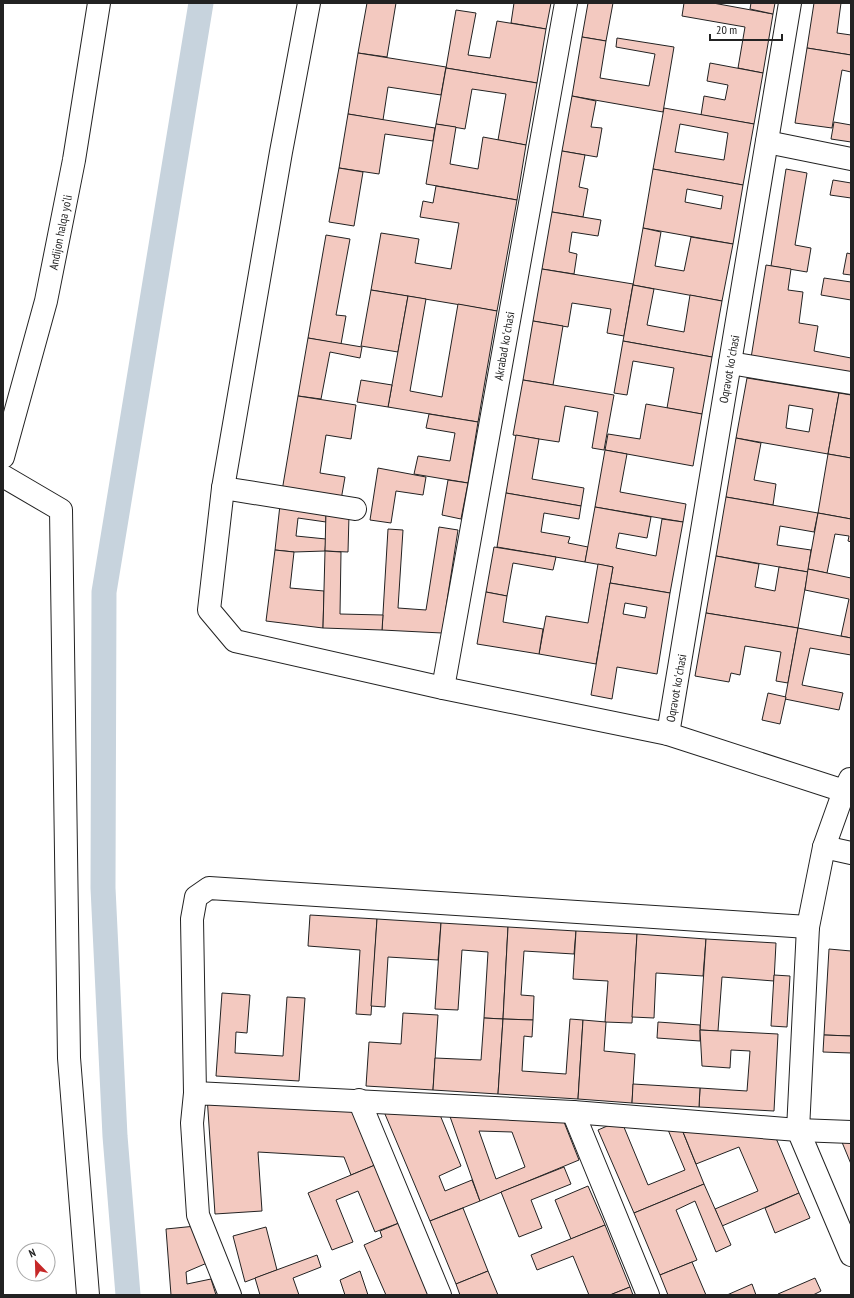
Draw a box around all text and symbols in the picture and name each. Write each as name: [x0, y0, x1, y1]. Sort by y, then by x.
scale bar: [710, 16, 782, 42]
text: 20 m: [716, 22, 737, 37]
street label: Andijon halqa yo‘li: [45, 193, 74, 271]
street label: Akrabad koʻchasi: [491, 310, 517, 382]
street label: Oqravot koʻchasi: [716, 334, 742, 404]
street label: Oqravot koʻchasi: [663, 653, 689, 723]
north arrow: [16, 1242, 56, 1282]
text: N: [27, 1245, 38, 1260]

